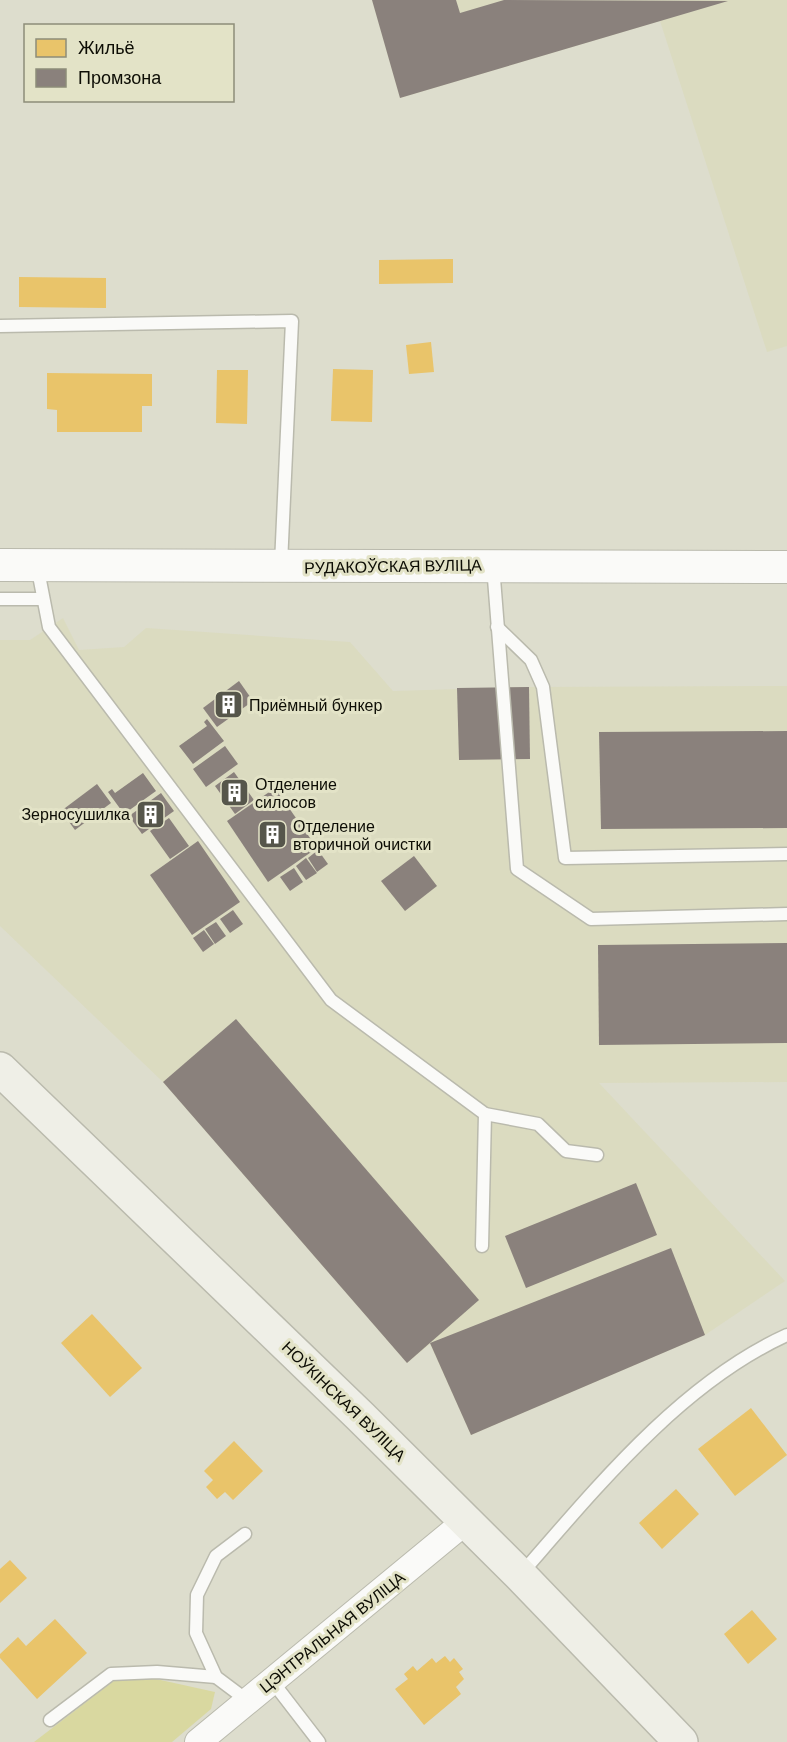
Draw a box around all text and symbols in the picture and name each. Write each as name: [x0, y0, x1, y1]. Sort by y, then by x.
legend: [24, 24, 234, 102]
text: Жильё: [78, 36, 135, 60]
text: Промзона: [78, 66, 162, 90]
street label: РУДАКОЎСКАЯ ВУЛІЦА: [304, 554, 482, 579]
building icon: Приёмный бункер: [212, 689, 244, 721]
place label: Приёмный бункер: [249, 695, 382, 716]
place label: Отделение силосов: [255, 774, 337, 813]
building icon: Отделение силосов: [218, 777, 250, 809]
building icon: Зерносушилка: [135, 798, 167, 830]
place label: Зерносушилка: [21, 804, 130, 825]
place label: Отделение вторичной очистки: [293, 816, 431, 855]
building icon: Отделение вторичной очистки: [256, 819, 288, 851]
street label: НОЎКІНСКАЯ ВУЛІЦА: [277, 1337, 410, 1466]
street label: ЦЭНТРАЛЬНАЯ ВУЛІЦА: [255, 1567, 410, 1698]

